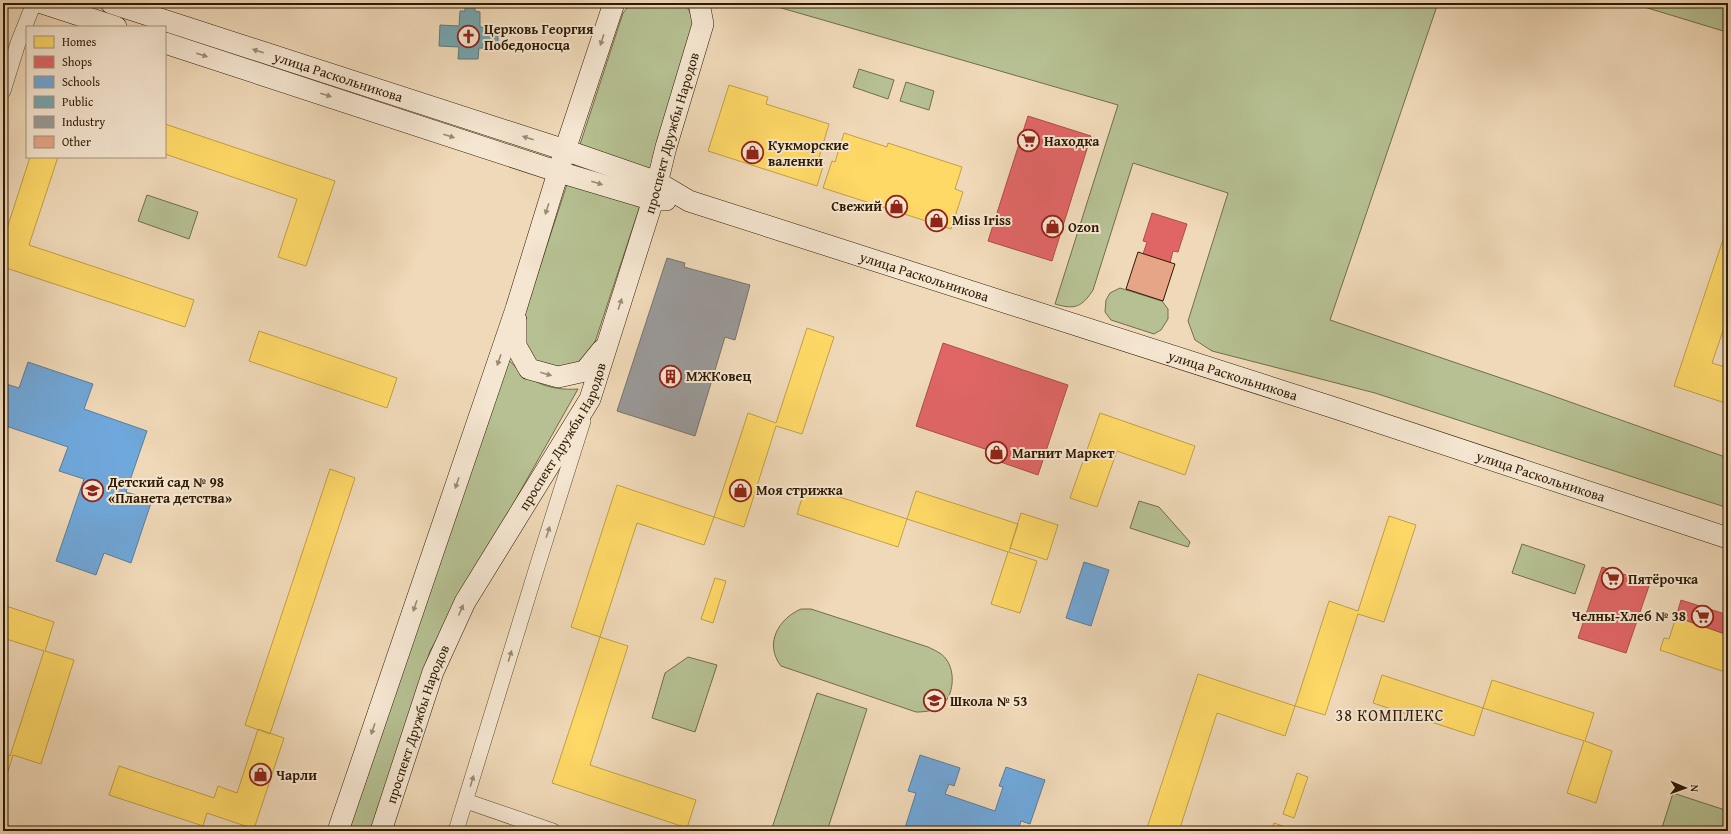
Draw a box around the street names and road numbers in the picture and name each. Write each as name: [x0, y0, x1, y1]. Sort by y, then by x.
street label: улица Раскольникова: [270, 46, 406, 107]
street label: проспект Дружбы Народов: [639, 50, 704, 216]
street label: улица Раскольникова: [856, 246, 992, 307]
street label: улица Раскольникова: [1165, 345, 1300, 405]
street label: проспект Дружбы Народов: [514, 360, 611, 514]
street label: улица Раскольникова: [1473, 445, 1608, 507]
street label: проспект Дружбы Народов: [381, 641, 454, 806]

